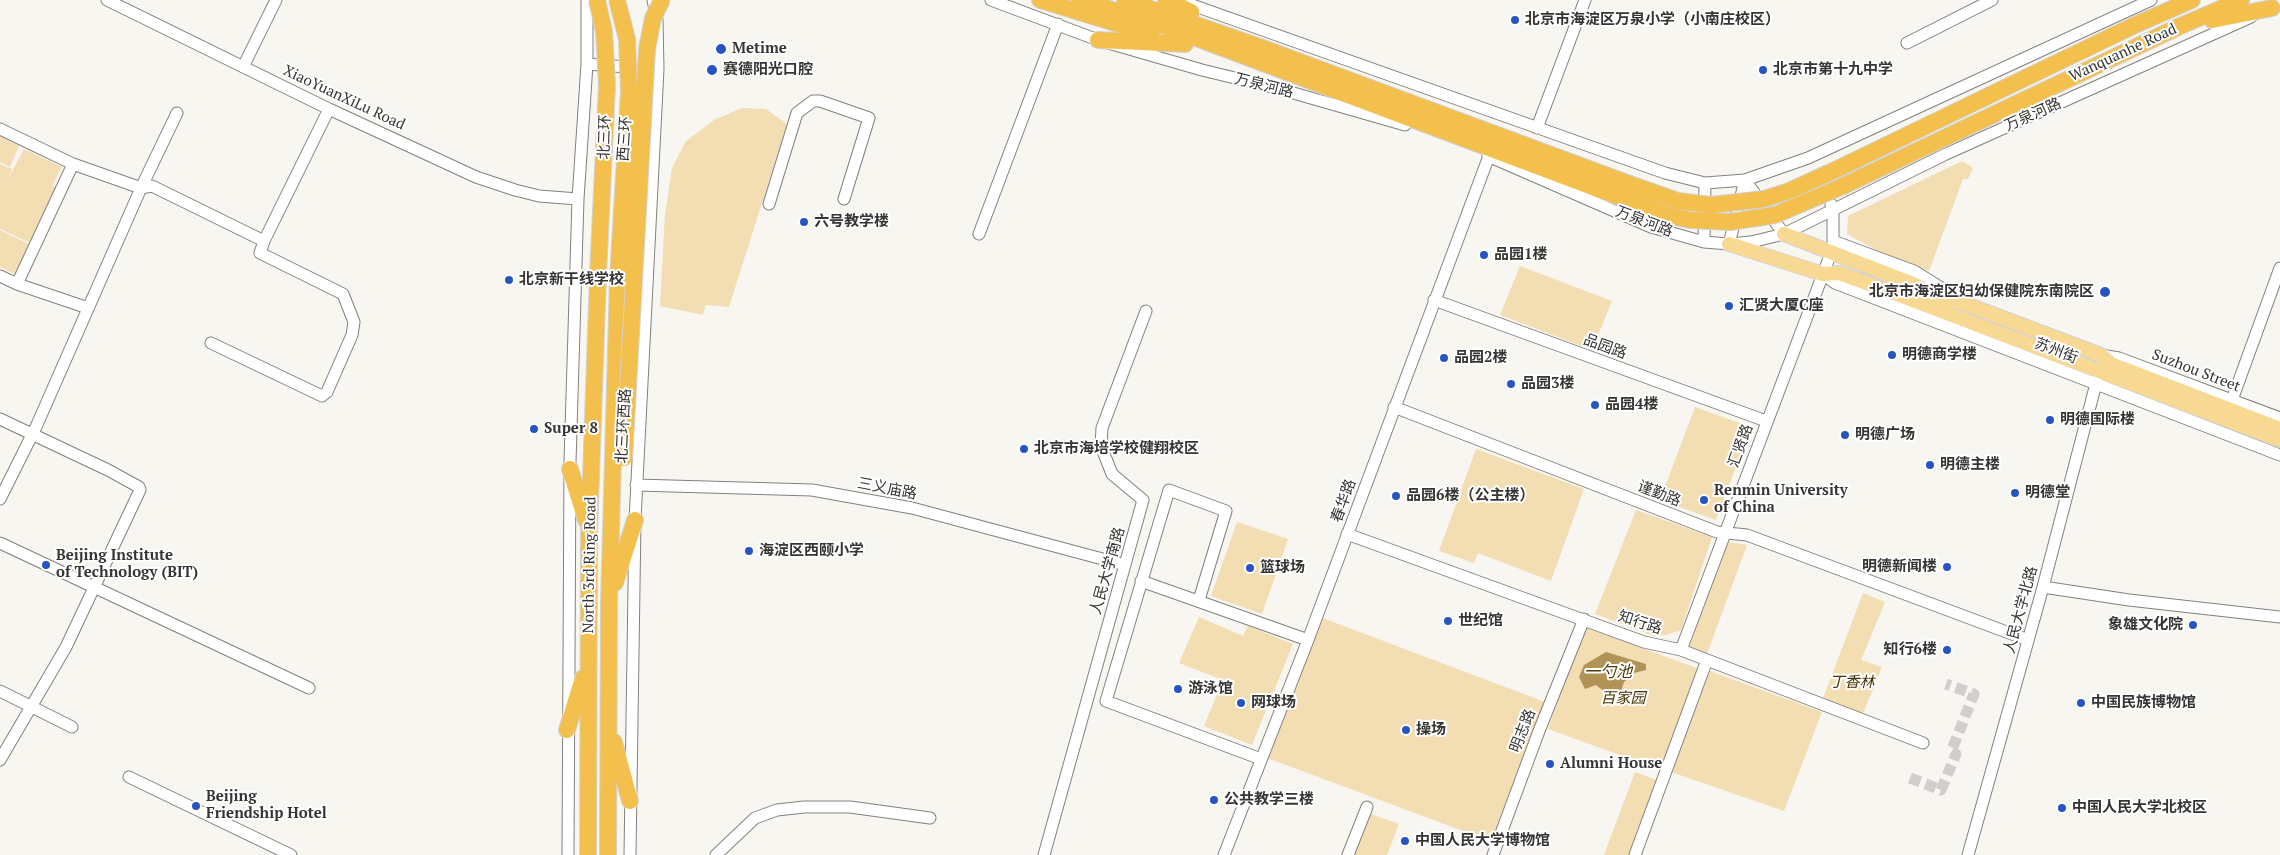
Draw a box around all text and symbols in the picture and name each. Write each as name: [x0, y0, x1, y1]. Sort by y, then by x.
place label: 北京市海淀区万泉小学（小南庄校区）: [1525, 11, 1780, 29]
marker: 北京市海淀区万泉小学（小南庄校区）: [1509, 14, 1521, 26]
street label: Wanquanhe Road: [2066, 20, 2180, 86]
place label: Metime: [732, 40, 787, 58]
marker: Metime: [714, 42, 728, 56]
place label: 赛德阳光口腔: [723, 61, 813, 79]
place label: 北京市第十九中学: [1773, 61, 1893, 79]
street label: XiaoYuanXiLu Road: [280, 62, 408, 134]
marker: 赛德阳光口腔: [705, 63, 719, 77]
marker: 北京市第十九中学: [1757, 64, 1769, 76]
street label: 万泉河路: [1233, 70, 1295, 102]
street label: 万泉河路: [2002, 95, 2064, 135]
street label: 北三环: [595, 114, 615, 160]
street label: 西三环: [614, 116, 636, 162]
street label: 万泉河路: [1613, 203, 1675, 241]
place label: 六号教学楼: [814, 213, 889, 231]
marker: 六号教学楼: [798, 216, 810, 228]
place label: 品园1楼: [1494, 246, 1547, 264]
marker: 品园1楼: [1478, 249, 1490, 261]
place label: 北京新干线学校: [519, 271, 624, 289]
marker: 北京新干线学校: [503, 274, 515, 286]
place label: 北京市海淀区妇幼保健院东南院区: [1869, 283, 2094, 301]
marker: 北京市海淀区妇幼保健院东南院区: [2098, 285, 2112, 299]
place label: 汇贤大厦C座: [1739, 297, 1824, 315]
marker: 汇贤大厦C座: [1723, 300, 1735, 312]
street label: 品园路: [1581, 331, 1629, 363]
street label: 苏州街: [2032, 335, 2080, 367]
place label: 明德商学楼: [1902, 346, 1977, 364]
street label: Suzhou Street: [2149, 346, 2243, 396]
place label: 品园2楼: [1454, 349, 1507, 367]
marker: 明德商学楼: [1886, 349, 1898, 361]
marker: 品园2楼: [1438, 352, 1450, 364]
place label: 品园3楼: [1521, 375, 1574, 393]
marker: 品园3楼: [1505, 378, 1517, 390]
street label: 北三环西路: [613, 388, 635, 464]
place label: 品园4楼: [1605, 396, 1658, 414]
marker: 品园4楼: [1589, 399, 1601, 411]
place label: 明德国际楼: [2060, 411, 2135, 429]
marker: 明德国际楼: [2044, 414, 2056, 426]
place label: Super 8: [544, 420, 598, 438]
street label: 汇贤路: [1725, 422, 1757, 470]
marker: Super 8: [528, 423, 540, 435]
place label: 明德广场: [1855, 426, 1915, 444]
marker: 明德广场: [1839, 429, 1851, 441]
place label: 北京市海培学校健翔校区: [1034, 440, 1199, 458]
marker: 北京市海培学校健翔校区: [1018, 443, 1030, 455]
place label: 明德主楼: [1940, 456, 2000, 474]
marker: 明德主楼: [1924, 459, 1936, 471]
street label: 三义庙路: [856, 474, 918, 504]
street label: 春华路: [1328, 477, 1360, 525]
street label: 谨勤路: [1635, 478, 1683, 510]
place label: Renmin University of China: [1714, 482, 1848, 517]
place label: 明德堂: [2025, 484, 2070, 502]
place label: 品园6楼（公主楼）: [1406, 487, 1534, 505]
marker: 明德堂: [2009, 487, 2021, 499]
marker: 品园6楼（公主楼）: [1390, 490, 1402, 502]
marker: Renmin University of China: [1698, 494, 1710, 506]
street label: North 3rd Ring Road: [580, 496, 600, 634]
street label: 人民大学南路: [1087, 525, 1129, 617]
place label: 海淀区西颐小学: [759, 542, 864, 560]
marker: 海淀区西颐小学: [743, 545, 755, 557]
place label: Beijing Institute of Technology (BIT): [56, 547, 198, 582]
place label: 明德新闻楼: [1862, 558, 1937, 576]
marker: Beijing Institute of Technology (BIT): [40, 559, 52, 571]
place label: 篮球场: [1260, 559, 1305, 577]
marker: 明德新闻楼: [1941, 561, 1953, 573]
marker: 篮球场: [1244, 562, 1256, 574]
street label: 人民大学北路: [2001, 564, 2041, 656]
street label: 知行路: [1616, 607, 1664, 639]
place label: 世纪馆: [1458, 612, 1503, 630]
marker: 世纪馆: [1442, 615, 1454, 627]
place label: 象雄文化院: [2108, 616, 2183, 634]
marker: 象雄文化院: [2187, 619, 2199, 631]
place label: 知行6楼: [1884, 641, 1937, 659]
marker: 知行6楼: [1941, 644, 1953, 656]
water label: 一勺池: [1584, 662, 1632, 682]
park label: 丁香林: [1830, 674, 1874, 692]
place label: 游泳馆: [1188, 680, 1233, 698]
marker: 游泳馆: [1172, 683, 1184, 695]
park label: 百家园: [1601, 690, 1645, 708]
place label: 网球场: [1251, 694, 1296, 712]
place label: 中国民族博物馆: [2091, 694, 2196, 712]
marker: 网球场: [1235, 697, 1247, 709]
marker: 中国民族博物馆: [2075, 697, 2087, 709]
street label: 明志路: [1507, 707, 1539, 755]
place label: 操场: [1416, 721, 1446, 739]
marker: 操场: [1400, 724, 1412, 736]
place label: Alumni House: [1560, 755, 1662, 773]
marker: Alumni House: [1544, 758, 1556, 770]
place label: Beijing Friendship Hotel: [206, 788, 327, 823]
place label: 公共教学三楼: [1224, 791, 1314, 809]
marker: 公共教学三楼: [1208, 794, 1220, 806]
place label: 中国人民大学北校区: [2072, 799, 2207, 817]
marker: Beijing Friendship Hotel: [190, 800, 202, 812]
marker: 中国人民大学北校区: [2056, 802, 2068, 814]
place label: 中国人民大学博物馆: [1415, 832, 1550, 850]
marker: 中国人民大学博物馆: [1399, 835, 1411, 847]

